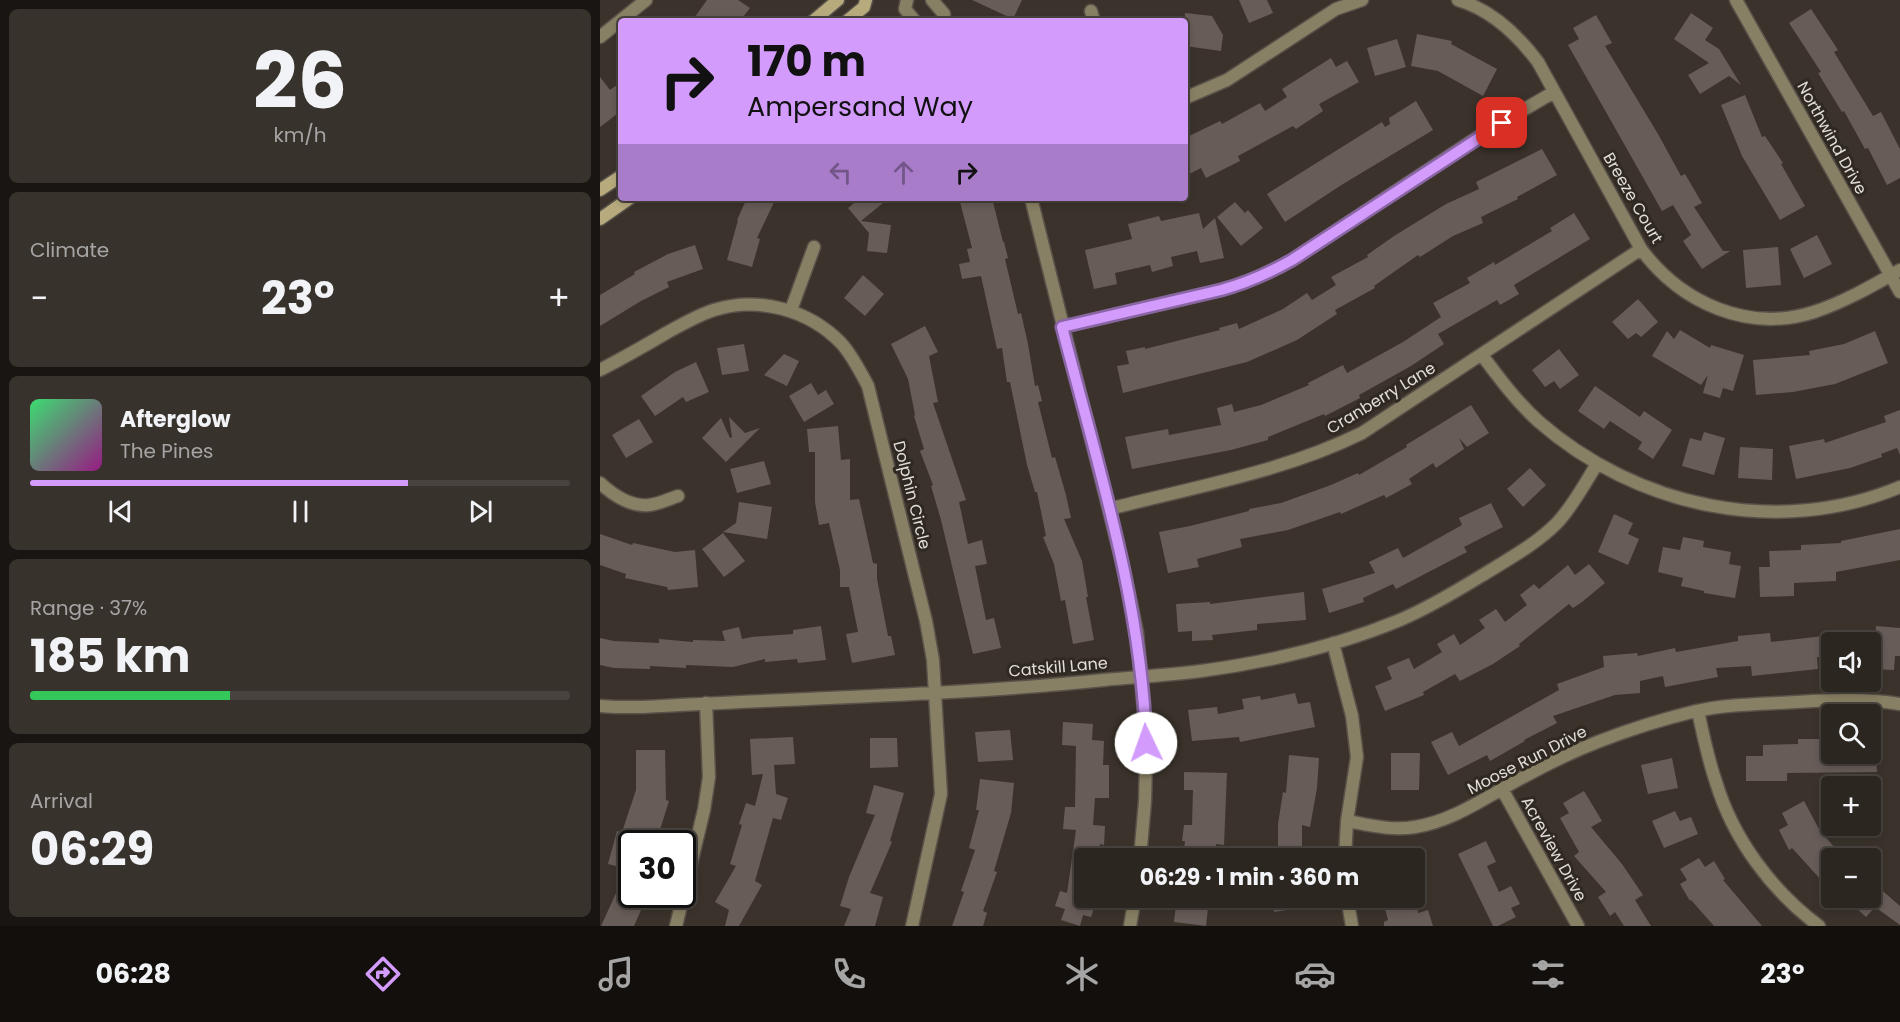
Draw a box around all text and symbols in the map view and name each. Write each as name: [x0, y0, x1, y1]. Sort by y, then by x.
text: 26: [253, 26, 347, 135]
text: 170 m: [747, 32, 866, 91]
icon: right: [648, 42, 726, 120]
street label: Northwind Drive: [1791, 77, 1873, 199]
text: Ampersand Way: [747, 88, 973, 125]
pin: [1476, 97, 1527, 148]
icon: arrive: [1485, 106, 1518, 139]
text: km/h: [273, 121, 327, 149]
street label: Breeze Court: [1598, 148, 1668, 248]
icon: left: [824, 156, 857, 189]
icon: ahead: [887, 156, 920, 189]
icon: right: [950, 156, 983, 189]
text: Climate: [30, 236, 109, 264]
text: 23°: [261, 267, 335, 330]
text: −: [30, 275, 48, 322]
text: +: [547, 275, 570, 322]
street label: Cranberry Lane: [1322, 356, 1440, 440]
text: Afterglow: [120, 404, 231, 435]
text: The Pines: [120, 437, 214, 465]
street label: Dolphin Circle: [887, 438, 937, 552]
icon: previous: [104, 495, 137, 528]
icon: pause: [284, 495, 317, 528]
icon: next: [464, 495, 497, 528]
text: Range · 37%: [30, 594, 147, 622]
text: 185 km: [30, 625, 190, 688]
map controls: [1821, 632, 1881, 908]
button: sound: [1821, 632, 1881, 692]
street label: Catskill Lane: [1007, 651, 1109, 683]
button: search: [1821, 704, 1881, 764]
position arrow: [1114, 711, 1178, 775]
street label: Moose Run Drive: [1463, 720, 1591, 800]
button: +: [1821, 776, 1881, 836]
text: Arrival: [30, 787, 93, 815]
street label: Acreview Drive: [1516, 792, 1592, 906]
text: 06:29: [30, 818, 154, 881]
speed limit sign: 30: [618, 830, 696, 908]
button: −: [1821, 848, 1881, 908]
text: 06:29 · 1 min · 360 m: [1140, 862, 1359, 893]
icon: directions: [362, 953, 404, 995]
icon: music: [595, 953, 637, 995]
icon: phone: [828, 953, 870, 995]
icon: climate: [1061, 953, 1103, 995]
icon: car: [1294, 953, 1336, 995]
icon: filters: [1527, 953, 1569, 995]
text: 06:28: [96, 955, 171, 992]
text: 23°: [1760, 955, 1804, 992]

